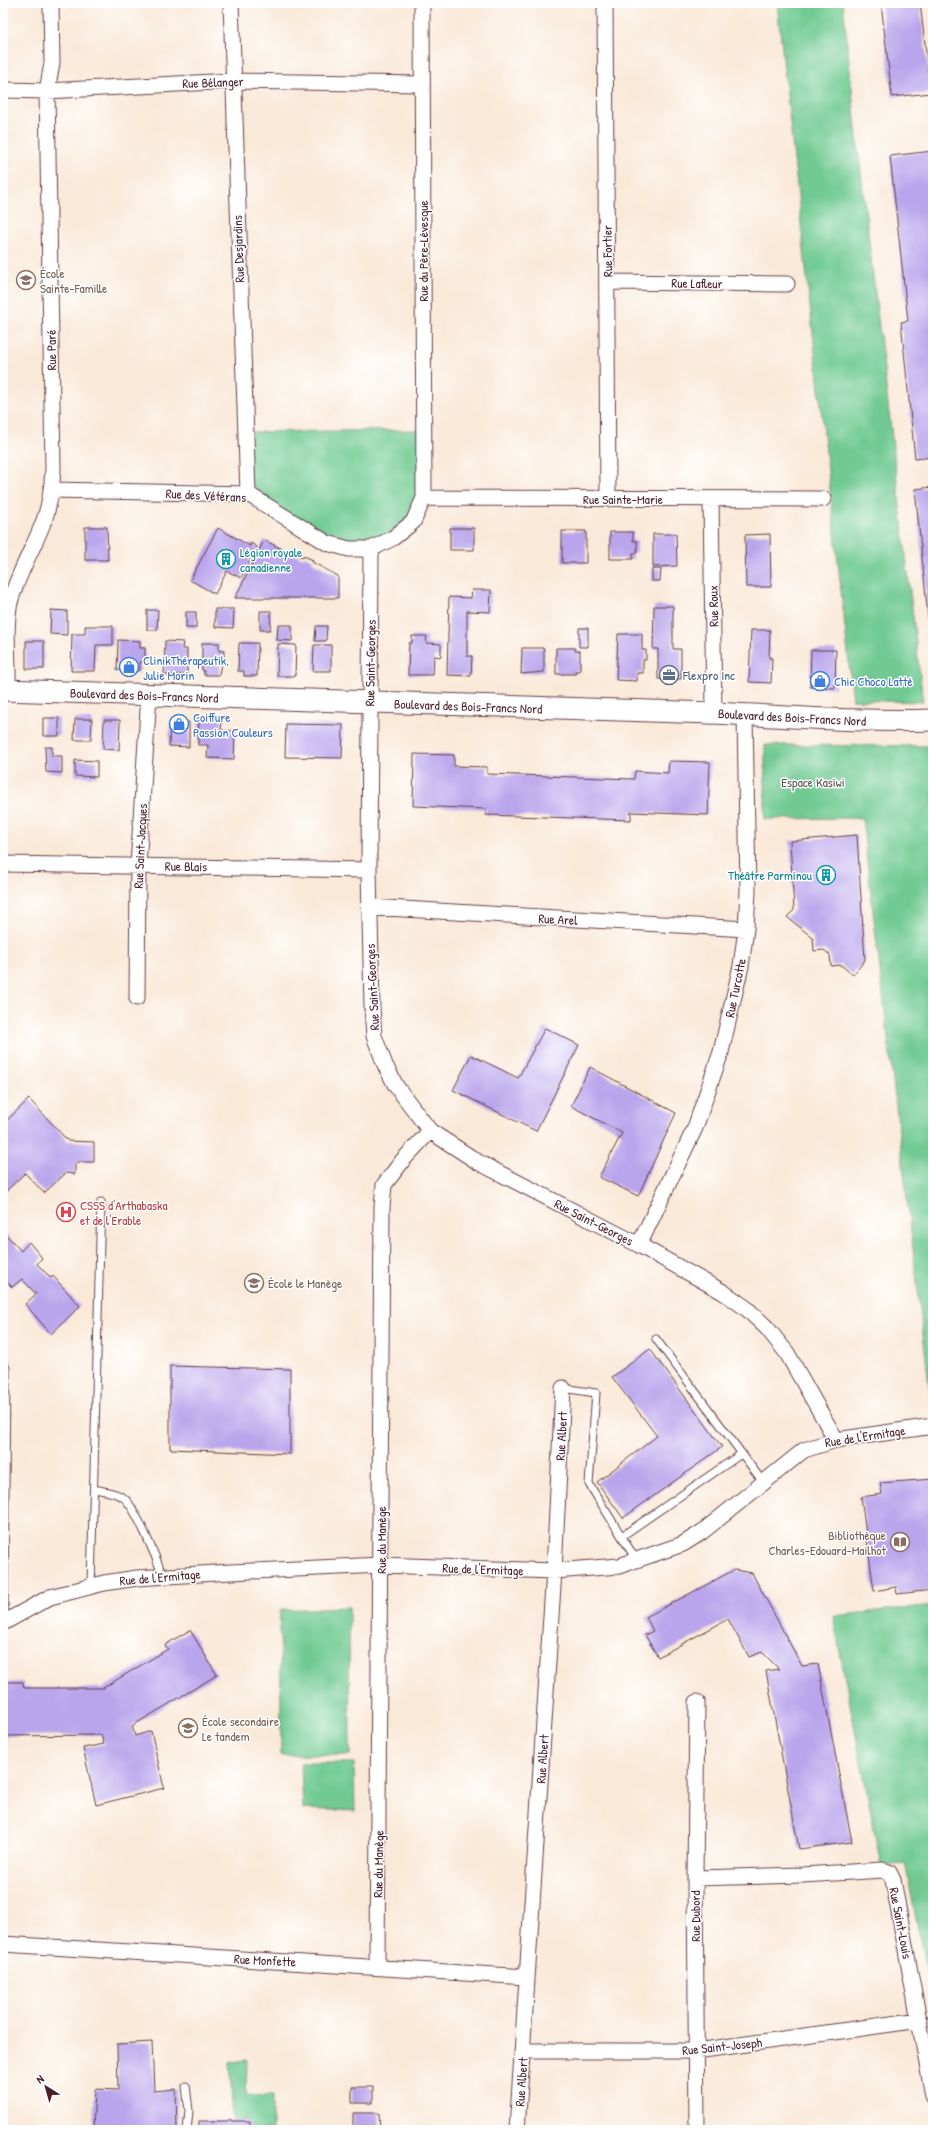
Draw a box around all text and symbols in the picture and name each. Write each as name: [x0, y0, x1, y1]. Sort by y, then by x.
street label: Rue Bélanger: [182, 72, 244, 92]
street label: Rue du Père-Lévesque: [414, 200, 432, 302]
street label: Rue Desjardins: [228, 215, 248, 283]
street label: Rue Fortier: [598, 225, 616, 277]
place label: École Sainte-Famille: [40, 264, 107, 297]
school or university icon: École Sainte-Famille: [15, 269, 37, 291]
street label: Rue Lafleur: [671, 274, 723, 292]
street label: Rue Paré: [42, 329, 60, 371]
street label: Rue des Vétérans: [165, 484, 247, 506]
street label: Rue Sainte-Marie: [583, 490, 663, 508]
place label: Légion royale canadienne: [240, 543, 302, 576]
building icon: Légion royale canadienne: [215, 548, 237, 570]
street label: Rue Roux: [704, 585, 722, 627]
street label: Rue Saint-Georges: [360, 620, 380, 706]
place label: ClinikThérapeutik, Julie Morin: [143, 651, 229, 684]
shop icon: ClinikThérapeutik, Julie Morin: [118, 656, 140, 678]
office icon: Flexpro Inc: [658, 664, 680, 686]
place label: Flexpro Inc: [682, 666, 735, 684]
shop icon: Chic Choco Latté: [809, 670, 831, 692]
place label: Chic Choco Latté: [834, 672, 913, 690]
street label: Boulevard des Bois-Francs Nord: [70, 683, 218, 707]
street label: Boulevard des Bois-Francs Nord: [394, 694, 542, 718]
street label: Boulevard des Bois-Francs Nord: [717, 704, 867, 730]
place label: Coiffure Passion Couleurs: [193, 708, 273, 741]
shop icon: Coiffure Passion Couleurs: [168, 713, 190, 735]
park label: Espace Kasiwi: [781, 773, 845, 791]
street label: Rue Saint-Jacques: [129, 803, 151, 889]
street label: Rue Blais: [165, 857, 207, 875]
building icon: Théâtre Parminou: [815, 864, 837, 886]
place label: Théâtre Parminou: [728, 866, 812, 884]
street label: Rue Arel: [538, 909, 579, 929]
street label: Rue Saint-Georges: [361, 943, 383, 1031]
street label: Rue Turcotte: [720, 957, 750, 1019]
street label: Rue Saint-Georges: [551, 1194, 637, 1250]
place label: CSSS d'Arthabaska et de l'Erable: [80, 1196, 168, 1229]
hospital icon: CSSS d'Arthabaska et de l'Erable: [55, 1201, 77, 1223]
school or university icon: École le Manège: [243, 1272, 265, 1294]
place label: École le Manège: [268, 1274, 342, 1292]
street label: Rue Albert: [551, 1410, 571, 1461]
street label: Rue de l'Ermitage: [824, 1421, 906, 1451]
street label: Rue du Manège: [372, 1506, 390, 1574]
place label: Bibliothèque Charles-Edouard-Mailhot: [768, 1526, 887, 1559]
library icon: Bibliothèque Charles-Edouard-Mailhot: [889, 1531, 911, 1553]
street label: Rue de l'Ermitage: [442, 1559, 524, 1579]
street label: Rue de l'Ermitage: [119, 1564, 201, 1590]
place label: École secondaire Le tandem: [202, 1712, 279, 1745]
school or university icon: École secondaire Le tandem: [177, 1717, 199, 1739]
street label: Rue Albert: [531, 1733, 553, 1784]
street label: Rue du Manège: [368, 1830, 388, 1898]
street label: Rue Saint-Louis: [885, 1886, 917, 1960]
street label: Rue Dubord: [686, 1890, 704, 1942]
street label: Rue Monfette: [234, 1949, 296, 1971]
street label: Rue Saint-Joseph: [681, 2033, 763, 2059]
street label: Rue Albert: [510, 2056, 532, 2107]
north arrow: [26, 2067, 66, 2107]
text: N: [33, 2072, 47, 2086]

